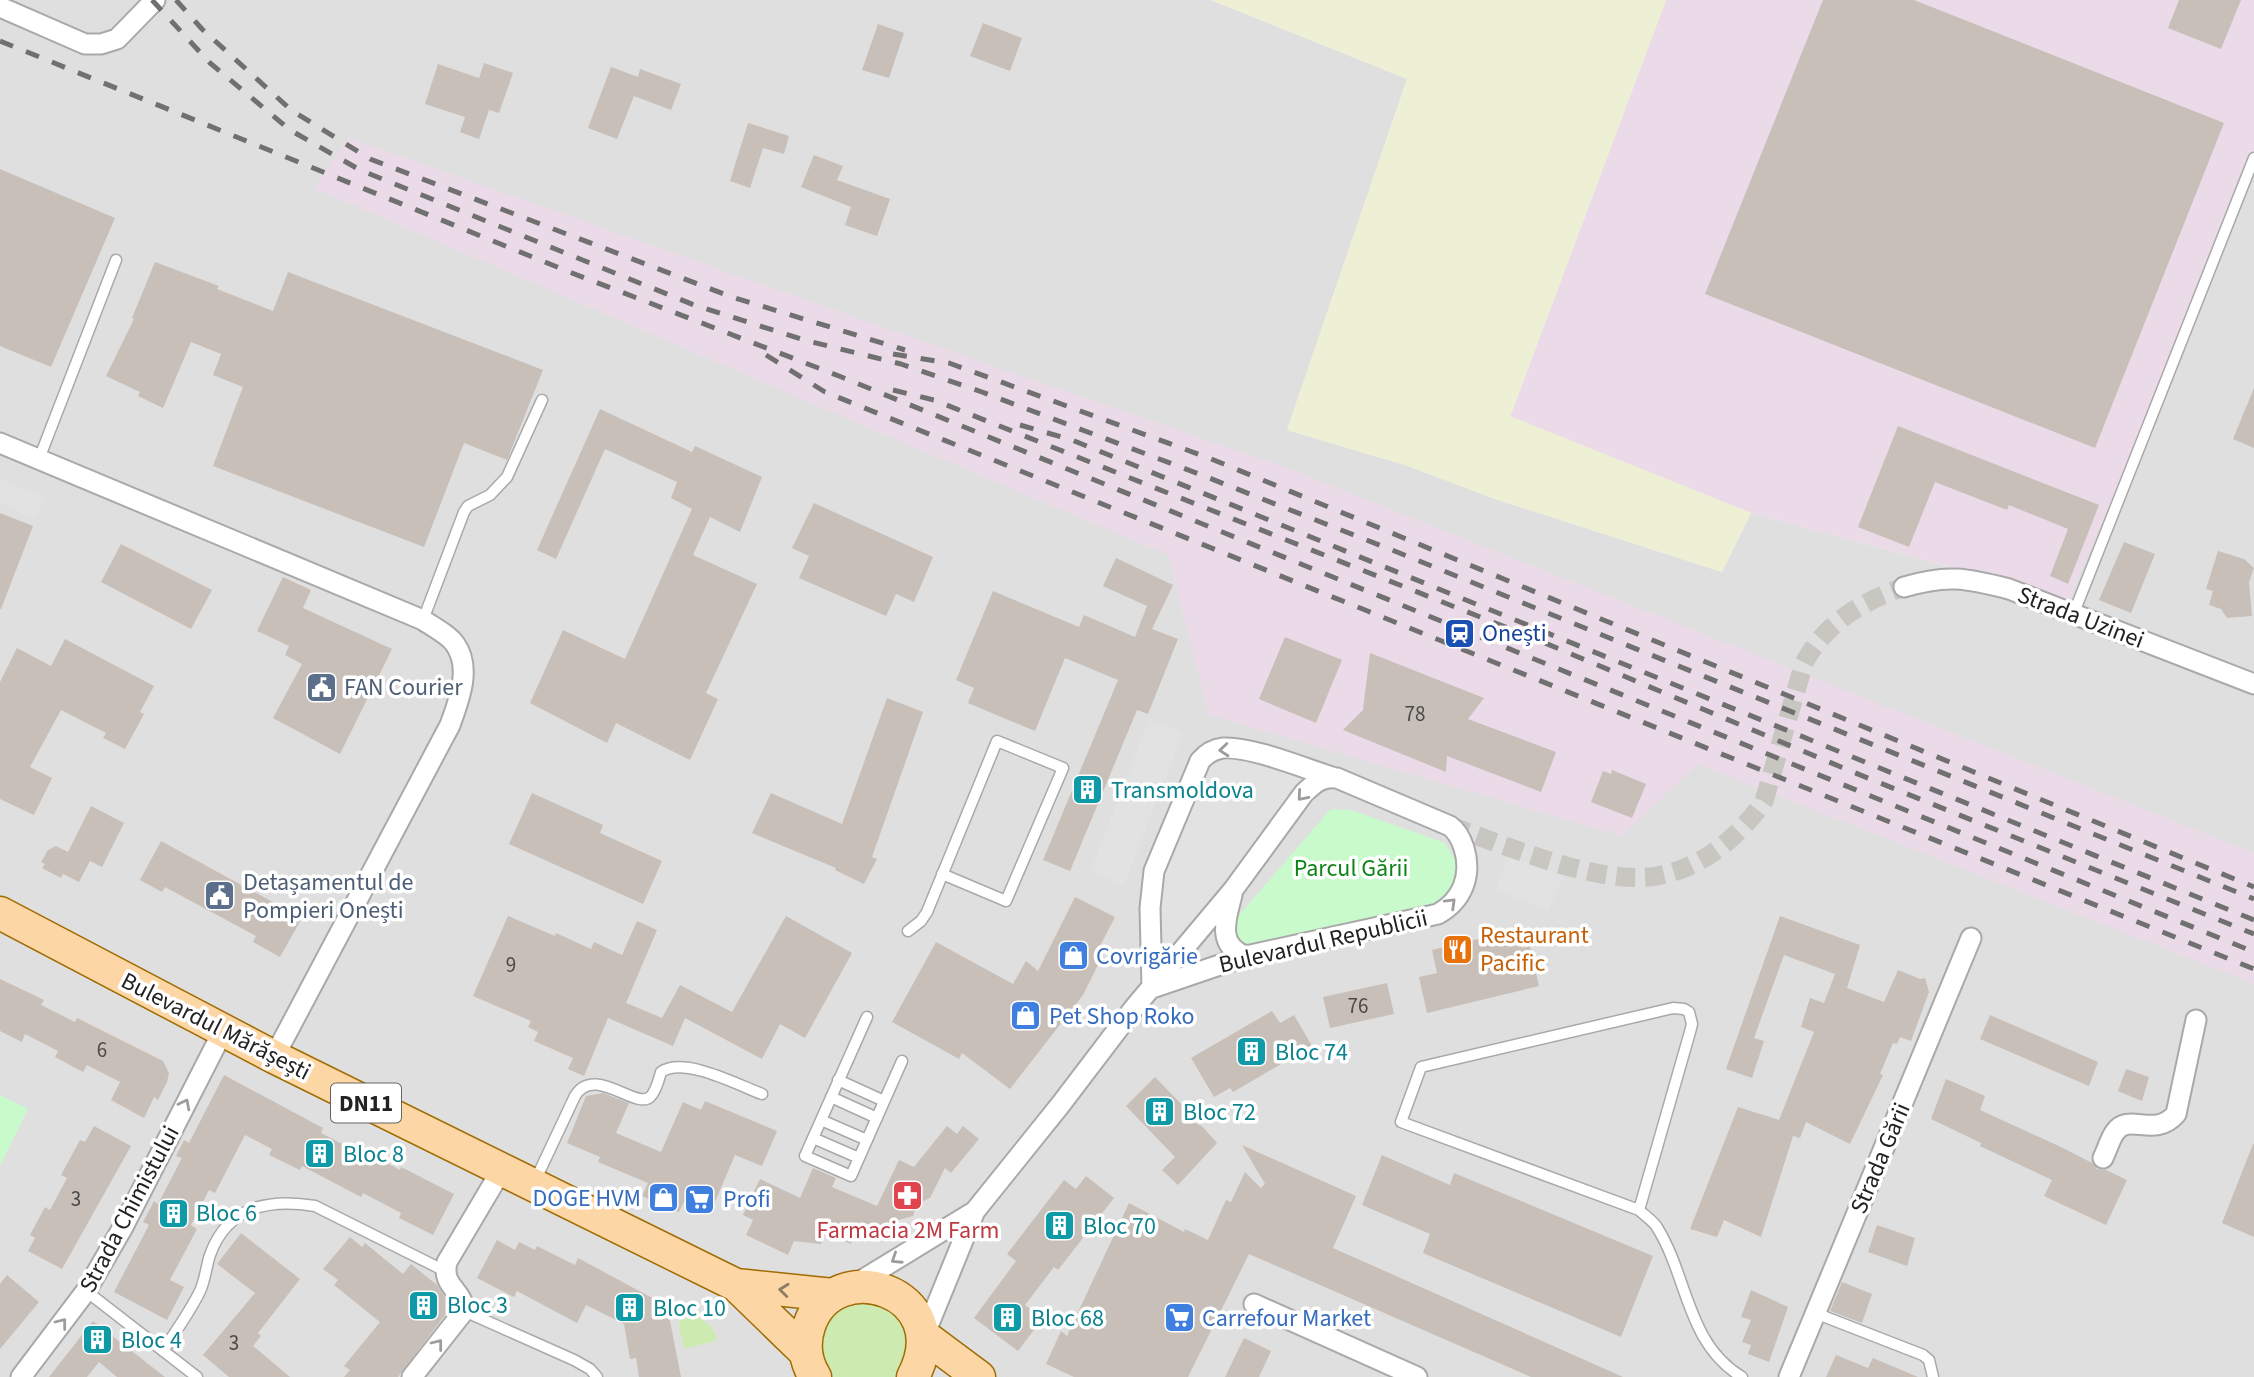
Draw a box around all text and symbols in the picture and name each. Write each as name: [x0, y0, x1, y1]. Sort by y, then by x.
street label: Strada Uzinei: [2012, 577, 2149, 658]
station icon: Onești: [1442, 616, 1476, 650]
place label: Onești: [1482, 616, 1547, 651]
public building icon: FAN Courier: [304, 670, 338, 704]
place label: FAN Courier: [344, 670, 463, 705]
house number: 78: [1405, 699, 1425, 729]
one-way arrow: [1218, 742, 1229, 757]
building icon: Transmoldova: [1071, 773, 1105, 807]
place label: Transmoldova: [1111, 773, 1254, 808]
one-way arrow: [1298, 788, 1310, 801]
park label: Parcul Gării: [1294, 851, 1408, 886]
place label: Detașamentul de Pompieri Onești: [243, 865, 414, 928]
public building icon: Detașamentul de Pompieri Onești: [203, 879, 237, 913]
one-way arrow: [1443, 899, 1456, 911]
street label: Bulevardul Republicii: [1215, 900, 1431, 983]
place label: Restaurant Pacific: [1480, 918, 1589, 981]
restaurant icon: Restaurant Pacific: [1440, 932, 1474, 966]
shop icon: Covrigărie: [1056, 939, 1090, 973]
place label: Covrigărie: [1096, 939, 1198, 974]
house number: 9: [506, 950, 516, 980]
street label: Bulevardul Mărășești: [115, 964, 317, 1089]
house number: 76: [1348, 991, 1368, 1021]
shop icon: Pet Shop Roko: [1009, 999, 1043, 1033]
place label: Pet Shop Roko: [1049, 999, 1194, 1034]
house number: 6: [97, 1035, 107, 1065]
building icon: Bloc 74: [1235, 1035, 1269, 1069]
place label: Bloc 74: [1275, 1035, 1348, 1070]
road number: DN11: [331, 1084, 401, 1122]
building icon: Bloc 72: [1143, 1095, 1177, 1129]
place label: Bloc 72: [1183, 1095, 1256, 1130]
street label: Strada Gării: [1841, 1097, 1920, 1219]
one-way arrow: [177, 1099, 191, 1111]
street label: Strada Chimistului: [71, 1119, 188, 1299]
building icon: Bloc 8: [303, 1137, 337, 1171]
place label: Bloc 8: [343, 1137, 404, 1172]
pharmacy icon: Farmacia 2M Farm: [891, 1179, 925, 1213]
place label: DOGE HVM: [533, 1181, 641, 1216]
shop icon: DOGE HVM: [647, 1181, 681, 1215]
supermarket icon: Profi: [683, 1182, 717, 1216]
place label: Profi: [723, 1182, 771, 1217]
house number: 3: [71, 1184, 81, 1214]
building icon: Bloc 6: [156, 1196, 190, 1230]
place label: Bloc 6: [196, 1196, 257, 1231]
building icon: Bloc 70: [1043, 1209, 1077, 1243]
place label: Bloc 70: [1083, 1209, 1156, 1244]
place label: Farmacia 2M Farm: [817, 1213, 999, 1248]
one-way arrow: [891, 1251, 904, 1264]
one-way arrow: [778, 1283, 789, 1298]
building icon: Bloc 3: [407, 1288, 441, 1322]
place label: Bloc 3: [447, 1288, 508, 1323]
building icon: Bloc 10: [613, 1291, 647, 1325]
place label: Bloc 10: [653, 1291, 726, 1326]
building icon: Bloc 68: [991, 1301, 1025, 1335]
place label: Bloc 68: [1031, 1301, 1104, 1336]
supermarket icon: Carrefour Market: [1162, 1301, 1196, 1335]
place label: Carrefour Market: [1202, 1301, 1371, 1336]
one-way arrow: [54, 1318, 67, 1331]
building icon: Bloc 4: [81, 1323, 115, 1357]
place label: Bloc 4: [121, 1323, 182, 1358]
house number: 3: [229, 1328, 239, 1358]
one-way arrow: [430, 1339, 443, 1352]

